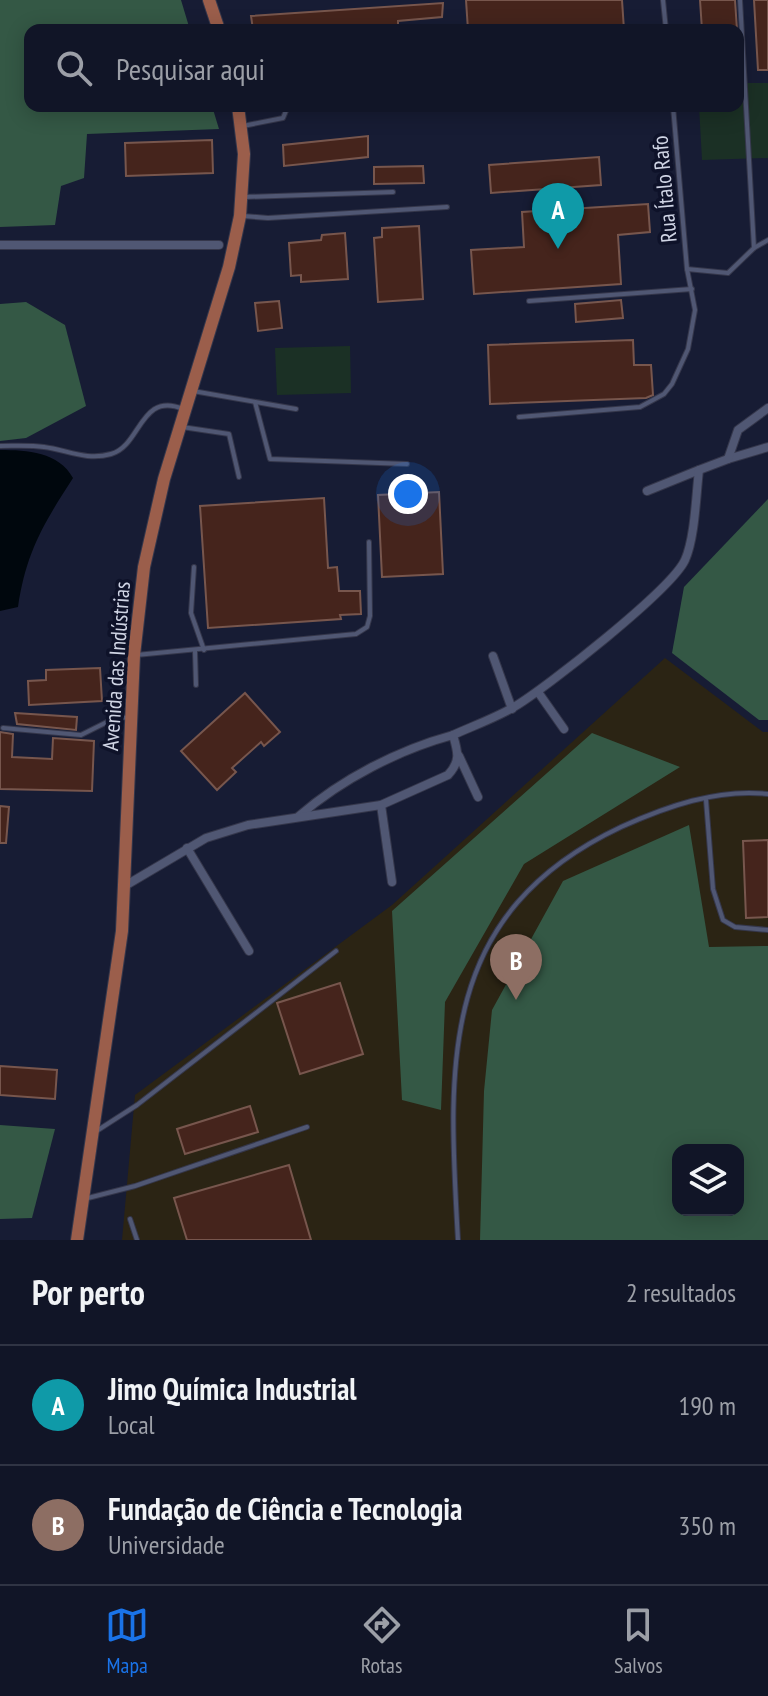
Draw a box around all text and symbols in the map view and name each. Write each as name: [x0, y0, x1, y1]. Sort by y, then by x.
search box: [24, 24, 744, 112]
icon: search: [52, 46, 96, 90]
text: Pesquisar aqui: [116, 49, 265, 88]
street label: Rua Ítalo Rafo: [645, 134, 683, 244]
pin: A: [532, 183, 584, 249]
your location: [388, 474, 428, 514]
street label: Avenida das Indústrias: [96, 580, 136, 752]
pin: B: [490, 934, 542, 1000]
map controls: [672, 1144, 744, 1216]
button: layers: [672, 1144, 744, 1216]
text: Por perto: [32, 1270, 145, 1314]
text: 2 resultados: [626, 1276, 736, 1309]
text: Jimo Química Industrial: [108, 1369, 357, 1408]
text: A: [51, 1389, 65, 1422]
text: 190 m: [678, 1389, 736, 1422]
text: Local: [108, 1408, 155, 1441]
text: Fundação de Ciência e Tecnologia: [108, 1489, 462, 1528]
text: B: [52, 1509, 64, 1542]
text: 350 m: [678, 1509, 736, 1542]
text: Universidade: [108, 1528, 225, 1561]
tab: Mapa: [105, 1603, 149, 1679]
tab: Rotas: [360, 1603, 404, 1679]
tab: Salvos: [614, 1603, 663, 1679]

